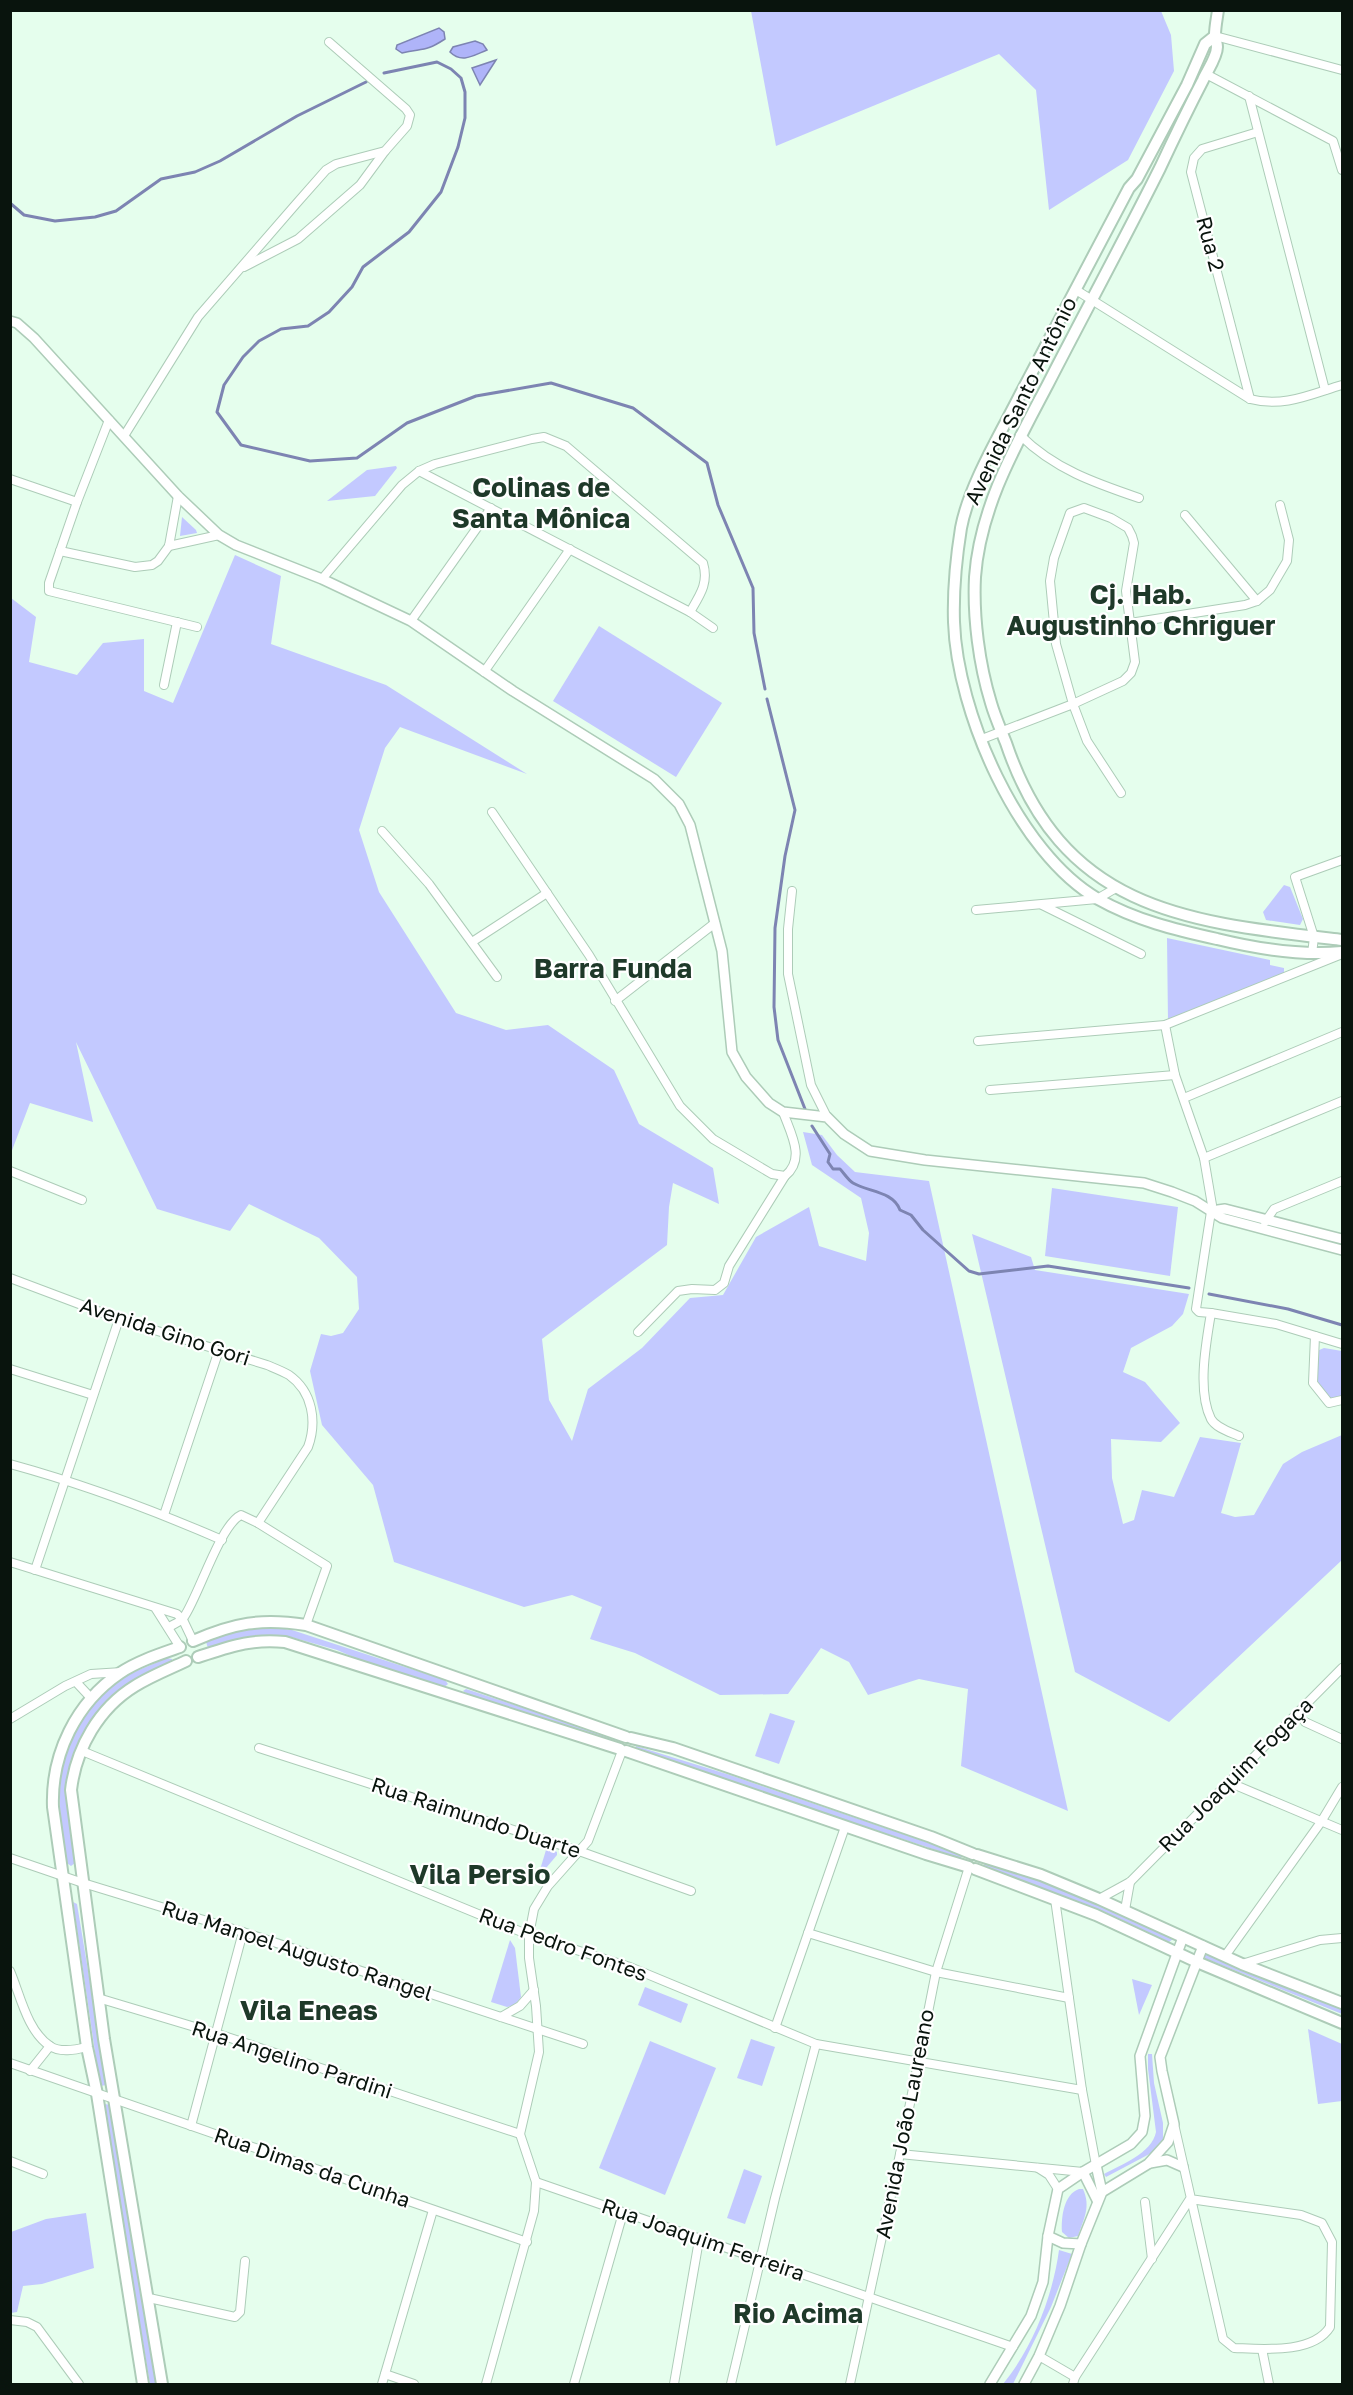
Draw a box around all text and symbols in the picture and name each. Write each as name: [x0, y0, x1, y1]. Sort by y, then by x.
street label: Rua 2: [1191, 213, 1231, 274]
street label: Avenida Santo Antônio: [958, 292, 1082, 509]
district label: Colinas de Santa Mônica: [452, 471, 630, 534]
district label: Cj. Hab. Augustinho Chriguer: [1007, 578, 1275, 641]
district label: Barra Funda: [534, 952, 692, 984]
street label: Avenida Gino Gori: [77, 1291, 254, 1371]
street label: Rua Joaquim Fogaça: [1153, 1692, 1318, 1857]
street label: Rua Raimundo Duarte: [368, 1771, 584, 1863]
district label: Vila Persio: [409, 1858, 551, 1890]
street label: Rua Manoel Augusto Rangel: [159, 1894, 436, 2006]
street label: Rua Pedro Fontes: [476, 1901, 651, 1987]
district label: Vila Eneas: [240, 1994, 378, 2026]
street label: Avenida João Laureano: [869, 2007, 939, 2241]
street label: Rua Angelino Pardini: [189, 2014, 396, 2104]
street label: Rua Dimas da Cunha: [211, 2121, 414, 2213]
street label: Rua Joaquim Ferreira: [598, 2192, 808, 2286]
district label: Rio Acima: [733, 2297, 863, 2329]

